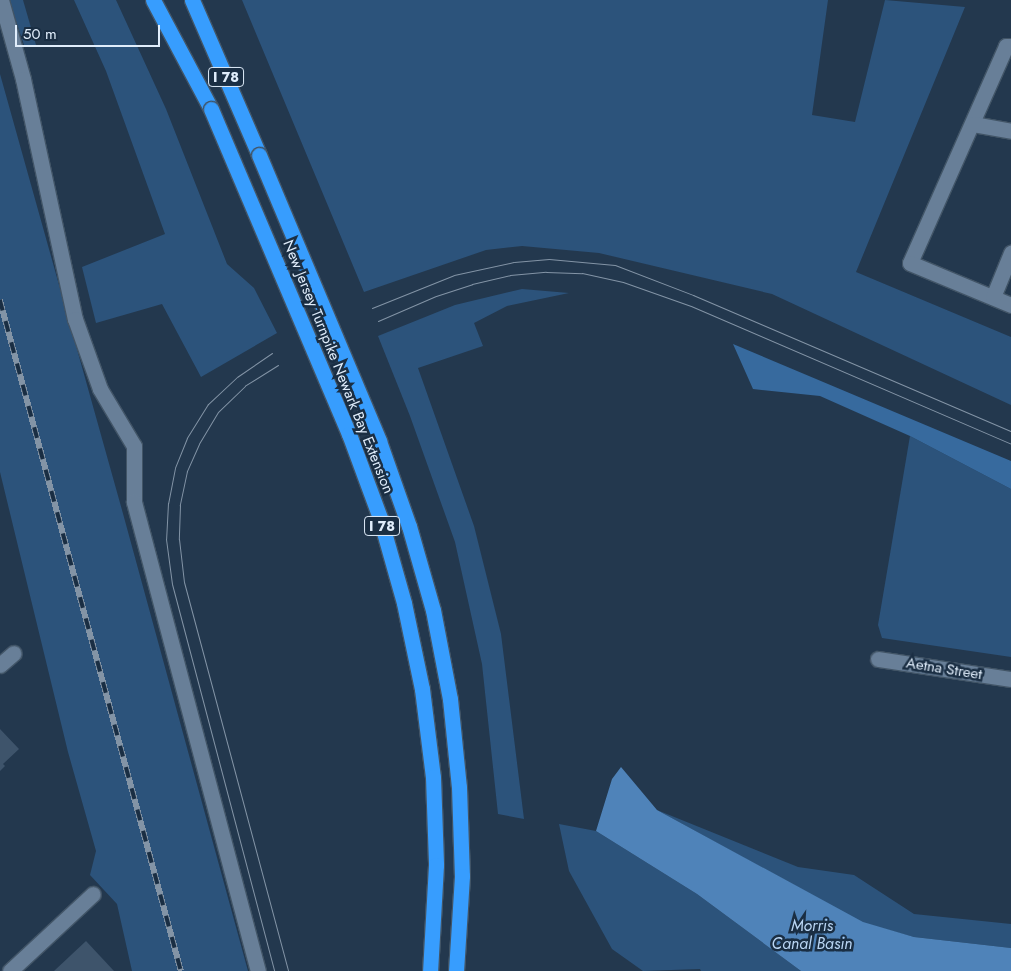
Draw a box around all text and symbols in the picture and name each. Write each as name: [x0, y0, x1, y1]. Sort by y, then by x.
scale bar: [18, 15, 162, 47]
text: 50 m: [23, 23, 57, 45]
road number: I 78: [207, 66, 245, 88]
street label: New Jersey Turnpike Newark Bay Extension: [279, 238, 397, 496]
road number: I 78: [363, 514, 401, 538]
street label: Aetna Street: [905, 654, 983, 684]
water label: Morris Canal Basin: [772, 916, 852, 954]

